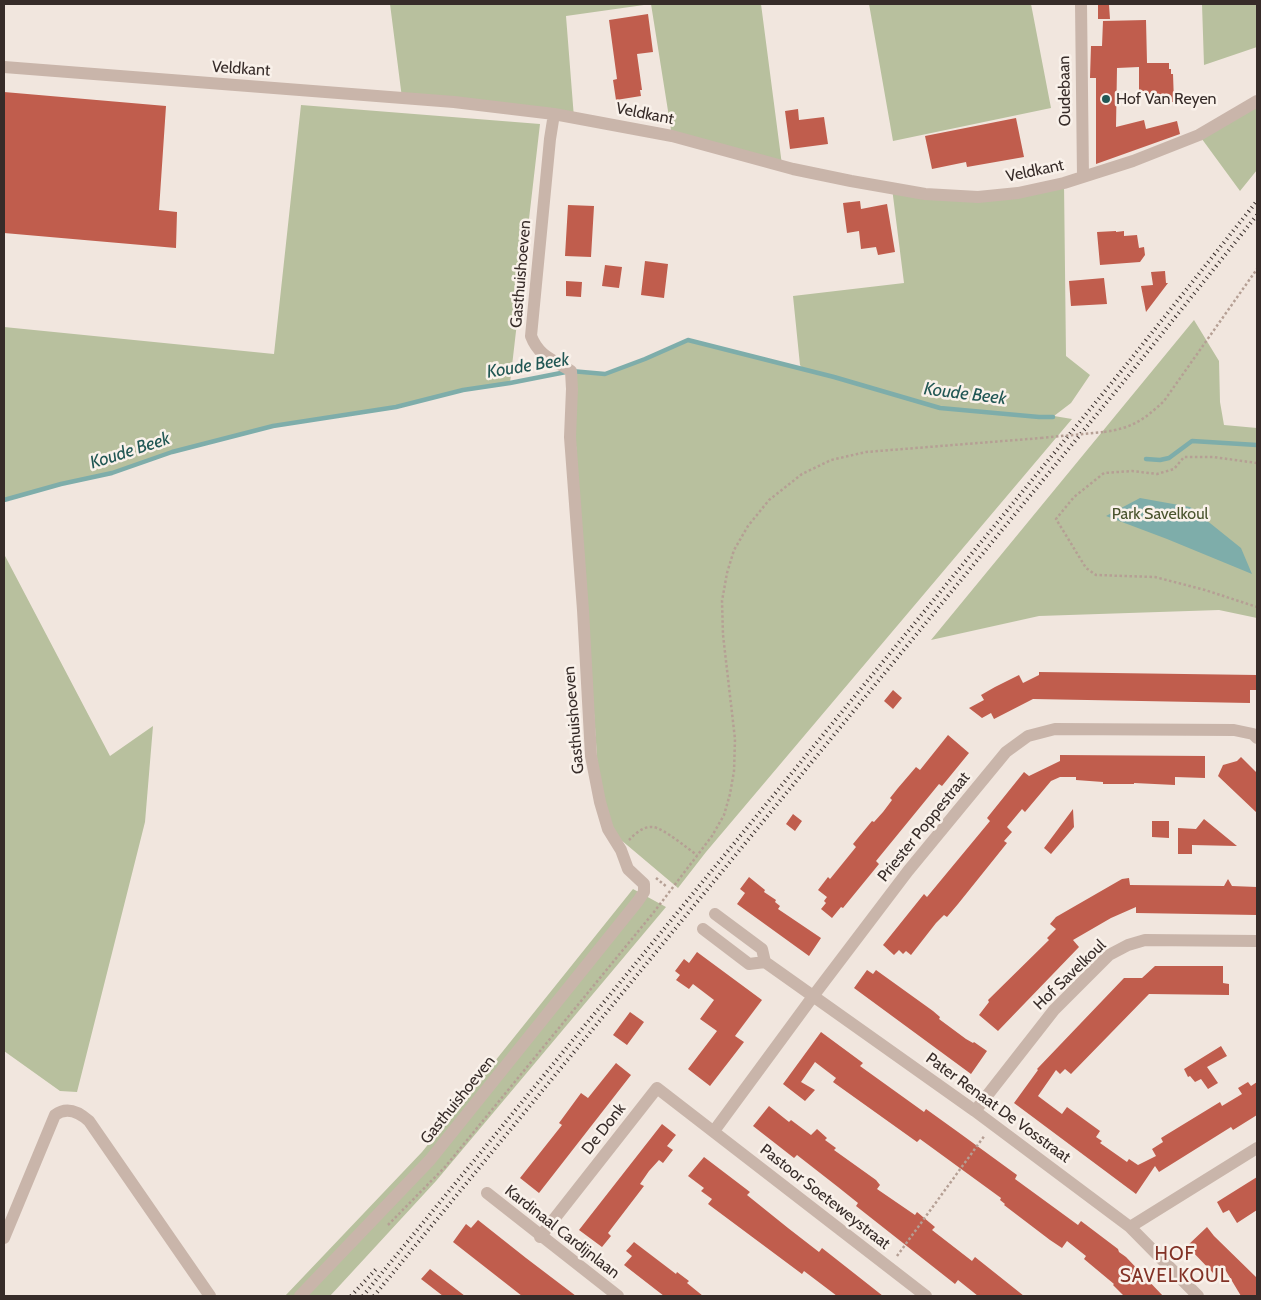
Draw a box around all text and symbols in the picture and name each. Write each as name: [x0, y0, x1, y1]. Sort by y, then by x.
street label: Oudebaan: [1055, 55, 1075, 127]
street label: Veldkant: [211, 57, 271, 81]
place label: Hof Van Reyen: [1116, 89, 1217, 109]
marker: Hof Van Reyen: [1100, 93, 1112, 105]
street label: Veldkant: [614, 99, 676, 129]
street label: Veldkant: [1004, 156, 1066, 186]
street label: Gasthuishoeven: [507, 219, 535, 329]
water label: Koude Beek: [485, 349, 571, 383]
water label: Koude Beek: [922, 378, 1008, 410]
water label: Koude Beek: [87, 428, 173, 474]
park label: Park Savelkoul: [1112, 504, 1208, 524]
street label: Gasthuishoeven: [560, 665, 588, 775]
street label: Priester Poppestraat: [874, 768, 974, 886]
street label: Hof Savelkoul: [1030, 936, 1110, 1014]
street label: Pater Renaat De Vosstraat: [922, 1049, 1074, 1167]
street label: Gasthuishoeven: [417, 1052, 499, 1148]
street label: De Donk: [578, 1100, 630, 1158]
street label: Pastoor Soeteweystraat: [756, 1140, 894, 1254]
street label: Kardinaal Cardijnlaan: [501, 1181, 623, 1283]
district label: HOF SAVELKOUL: [1119, 1243, 1231, 1287]

